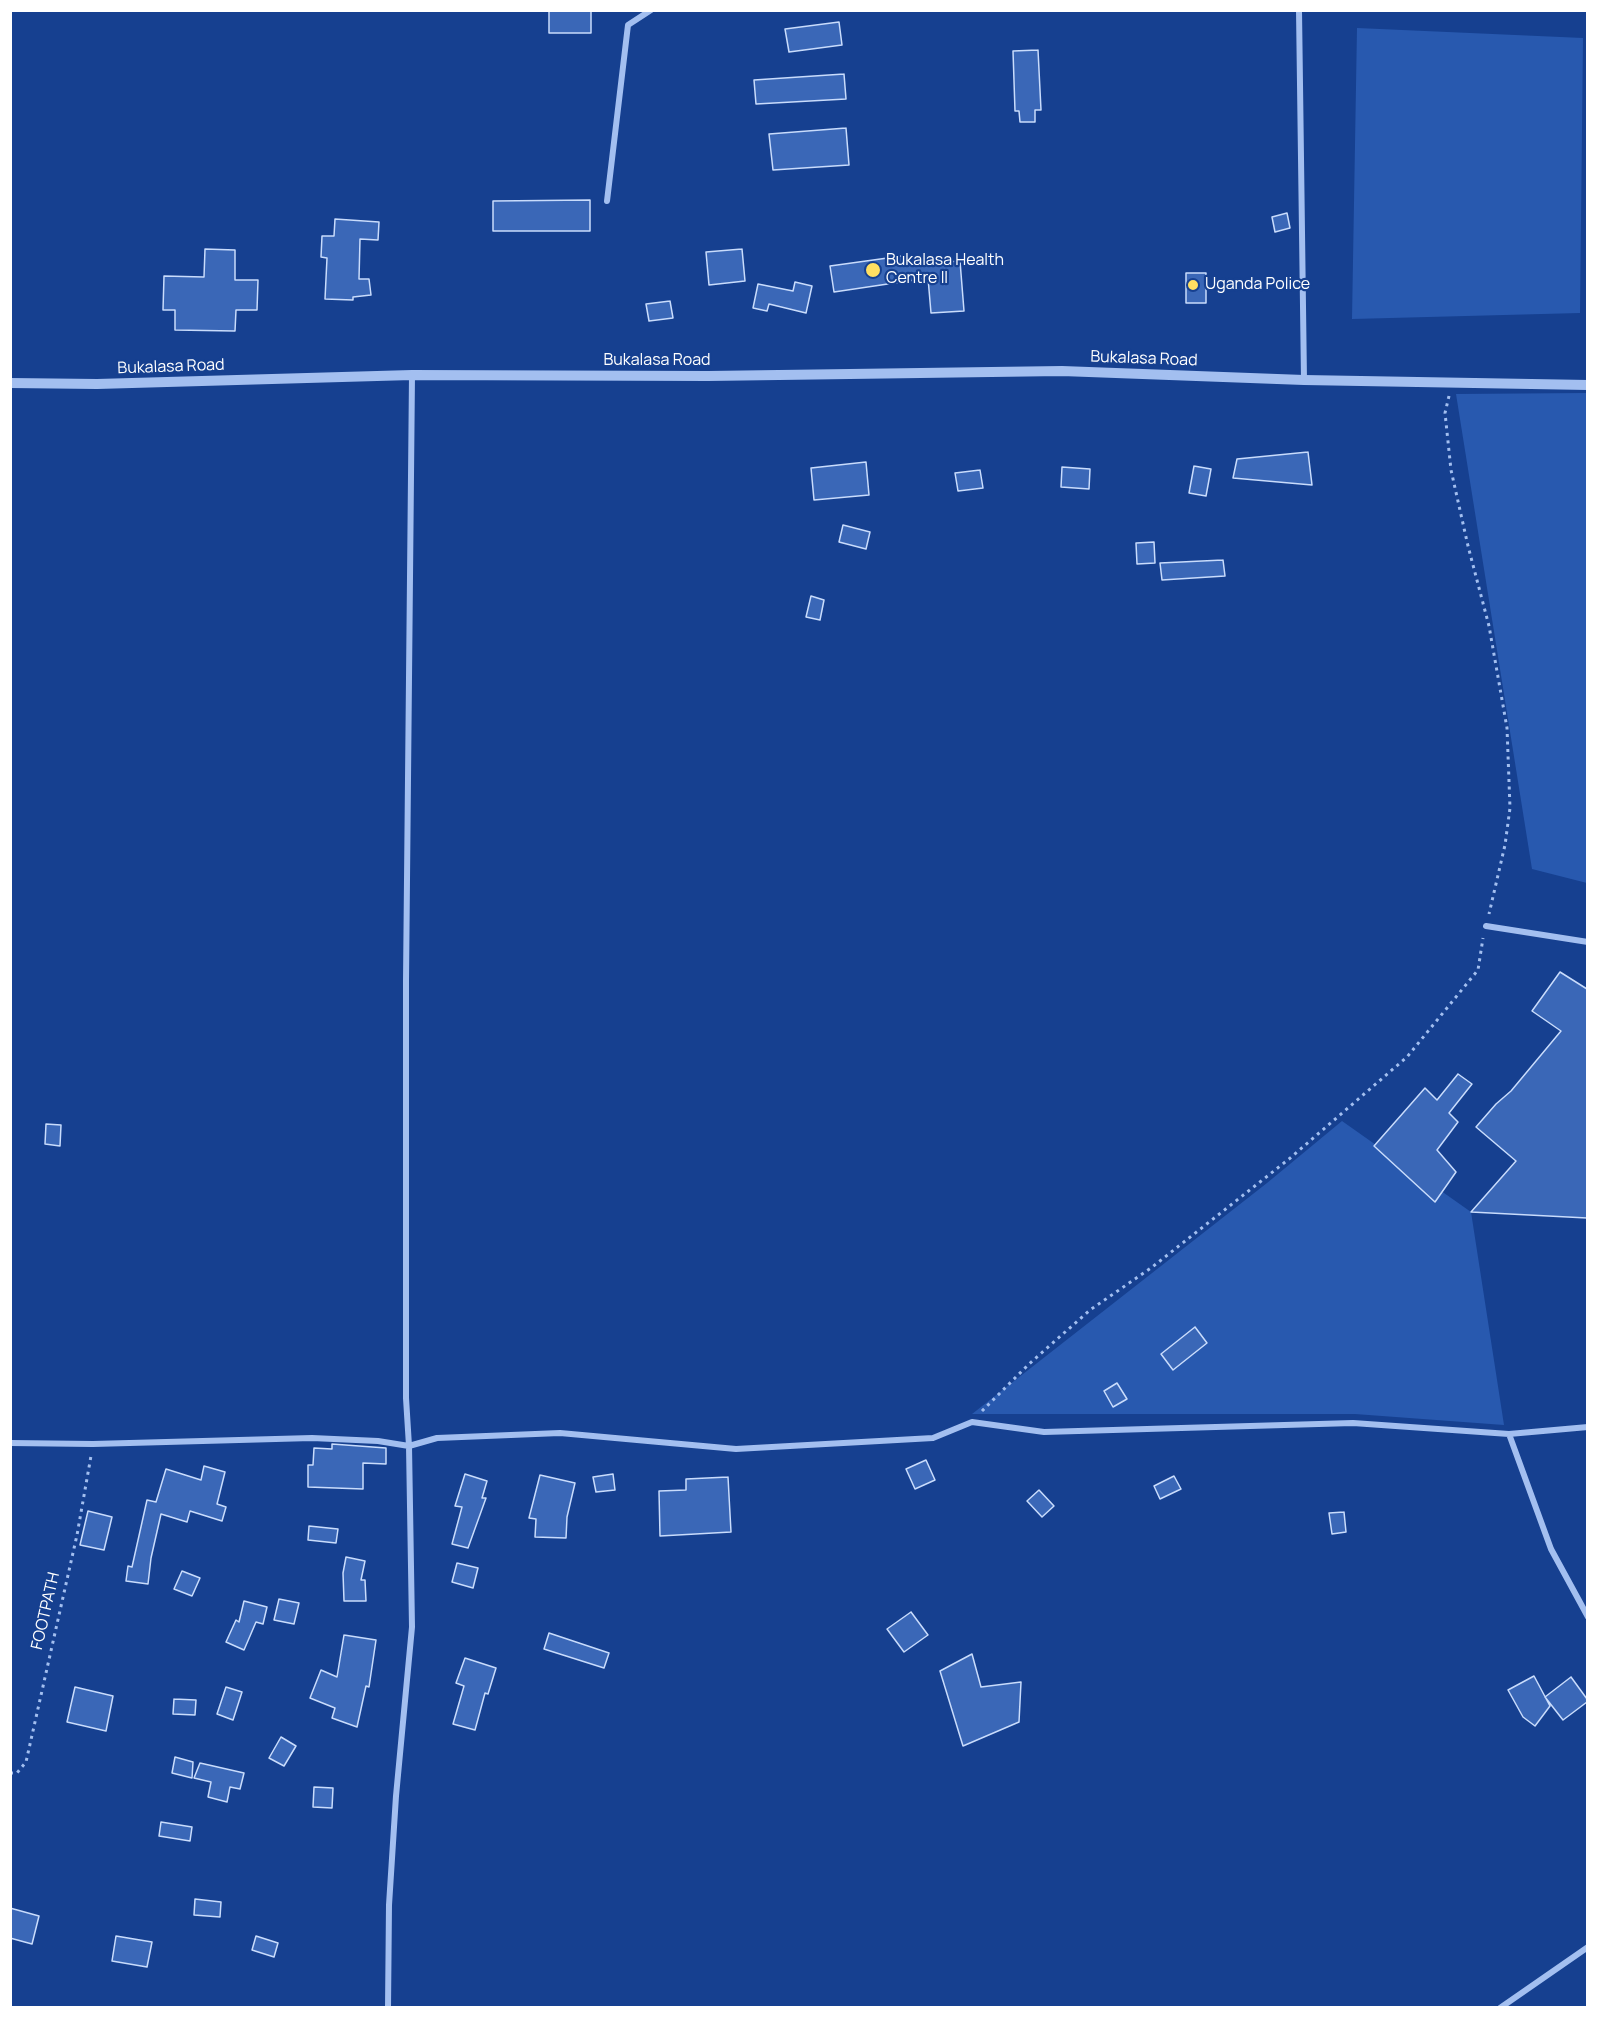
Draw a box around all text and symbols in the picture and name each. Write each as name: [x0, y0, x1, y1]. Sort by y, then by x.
place label: Bukalasa Health Centre II: [886, 251, 1004, 289]
marker: Bukalasa Health Centre II: [864, 261, 882, 279]
place label: Uganda Police: [1205, 275, 1310, 295]
marker: Uganda Police: [1186, 278, 1200, 292]
street label: Bukalasa Road: [1090, 348, 1198, 370]
street label: Bukalasa Road: [603, 351, 711, 371]
street label: Bukalasa Road: [117, 356, 225, 378]
street label: FOOTPATH: [28, 1570, 64, 1652]

